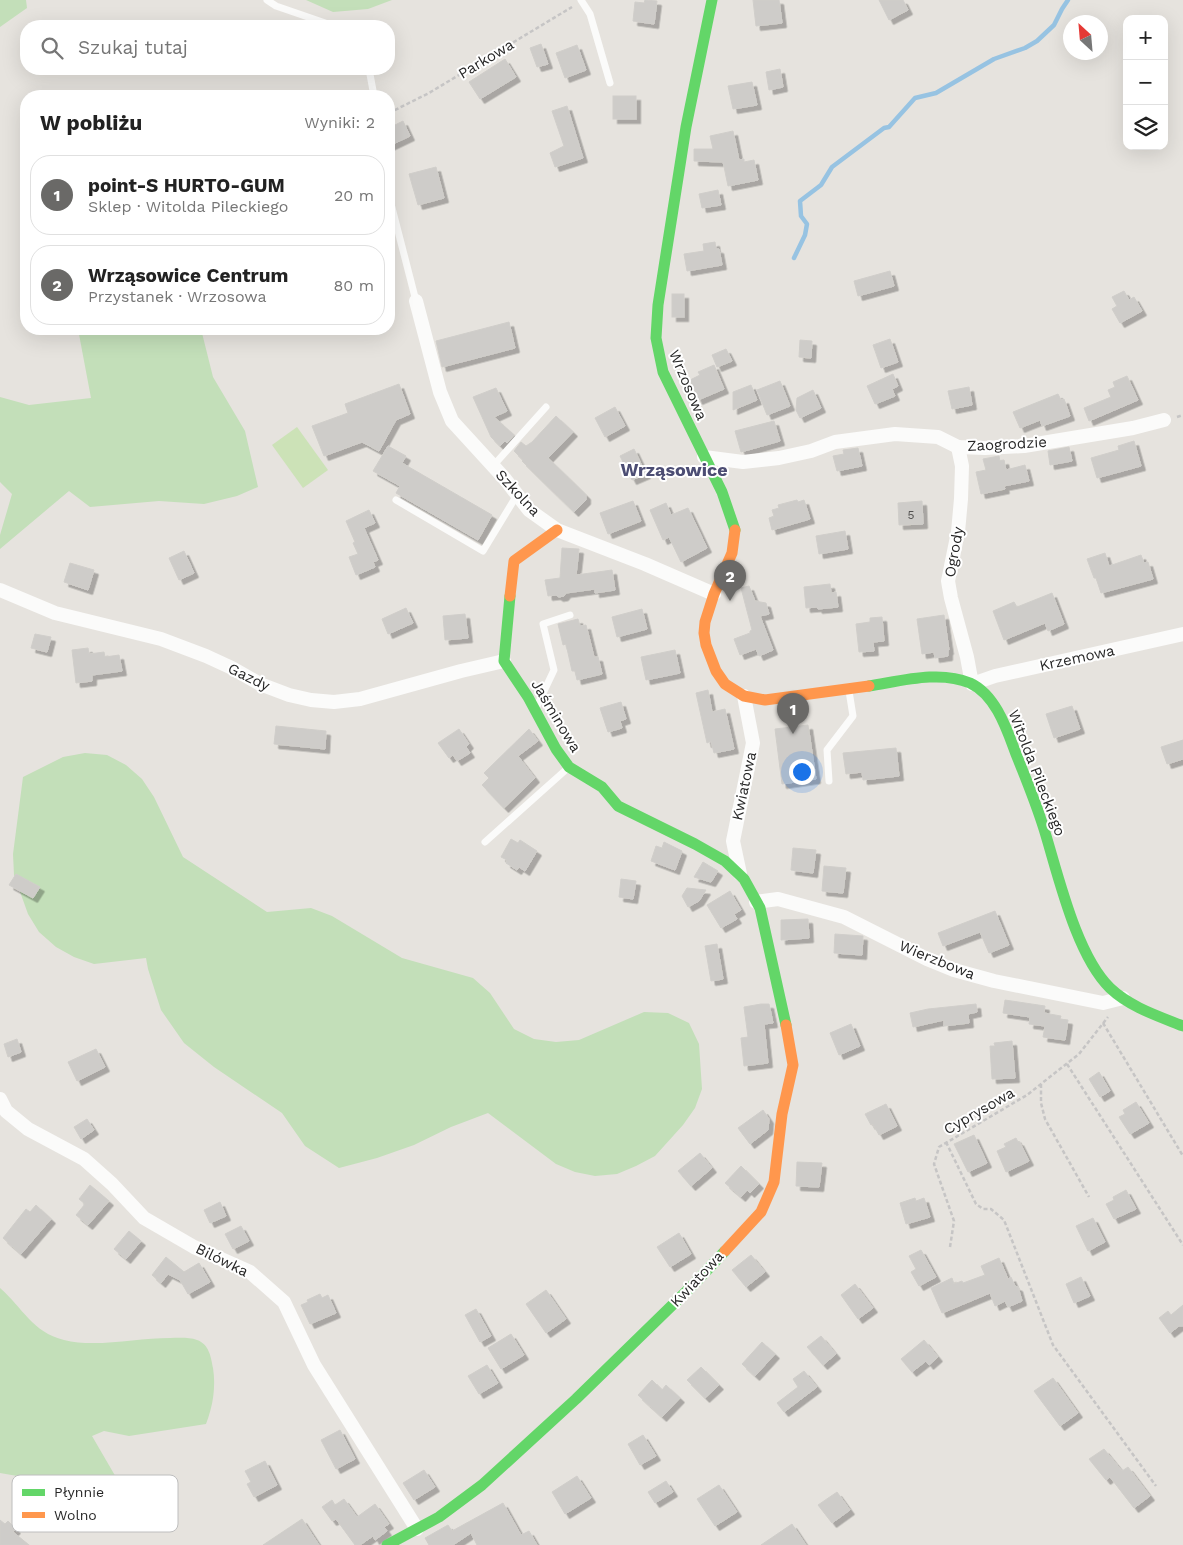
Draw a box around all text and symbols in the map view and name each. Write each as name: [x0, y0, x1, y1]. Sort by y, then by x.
north arrow: [1063, 15, 1108, 60]
map controls: [1123, 15, 1168, 150]
button: +: [1123, 15, 1168, 60]
search box: [20, 20, 395, 75]
icon: search: [38, 34, 66, 62]
street label: Parkowa: [455, 35, 517, 83]
text: Szukaj tutaj: [78, 36, 188, 59]
button: −: [1123, 60, 1168, 105]
button: layers: [1123, 105, 1168, 150]
text: W pobliżu: [40, 110, 142, 135]
text: Wyniki: 2: [304, 113, 375, 132]
text: point-S HURTO-GUM: [88, 174, 285, 197]
text: 1: [54, 186, 60, 205]
text: 20 m: [334, 186, 374, 205]
text: Sklep · Witolda Pileckiego: [88, 197, 288, 216]
text: Wrząsowice Centrum: [88, 264, 288, 287]
text: 2: [52, 276, 62, 295]
text: 80 m: [333, 276, 374, 295]
text: Przystanek · Wrzosowa: [88, 287, 267, 306]
street label: Wrzosowa: [665, 347, 711, 423]
street label: Zaogrodzie: [967, 433, 1047, 455]
district label: Wrząsowice: [620, 459, 728, 480]
street label: Szkolna: [492, 466, 544, 520]
house number: 5: [908, 508, 915, 522]
street label: Ogrody: [941, 525, 967, 579]
pin: 2: [714, 560, 746, 601]
street label: Krzemowa: [1038, 641, 1117, 675]
street label: Gazdy: [225, 659, 273, 695]
street label: Jaśminowa: [527, 676, 585, 756]
pin: 1: [777, 693, 809, 734]
street label: Witolda Pileckiego: [1005, 707, 1069, 839]
street label: Kwiatowa: [728, 749, 760, 822]
your location: [789, 759, 815, 785]
street label: Wierzbowa: [896, 937, 978, 984]
street label: Cyprysowa: [940, 1083, 1018, 1138]
street label: Bilówka: [193, 1240, 252, 1281]
street label: Kwiatowa: [667, 1247, 728, 1311]
legend: [12, 1475, 178, 1532]
text: Płynnie: [54, 1484, 104, 1500]
text: Wolno: [54, 1507, 97, 1523]

